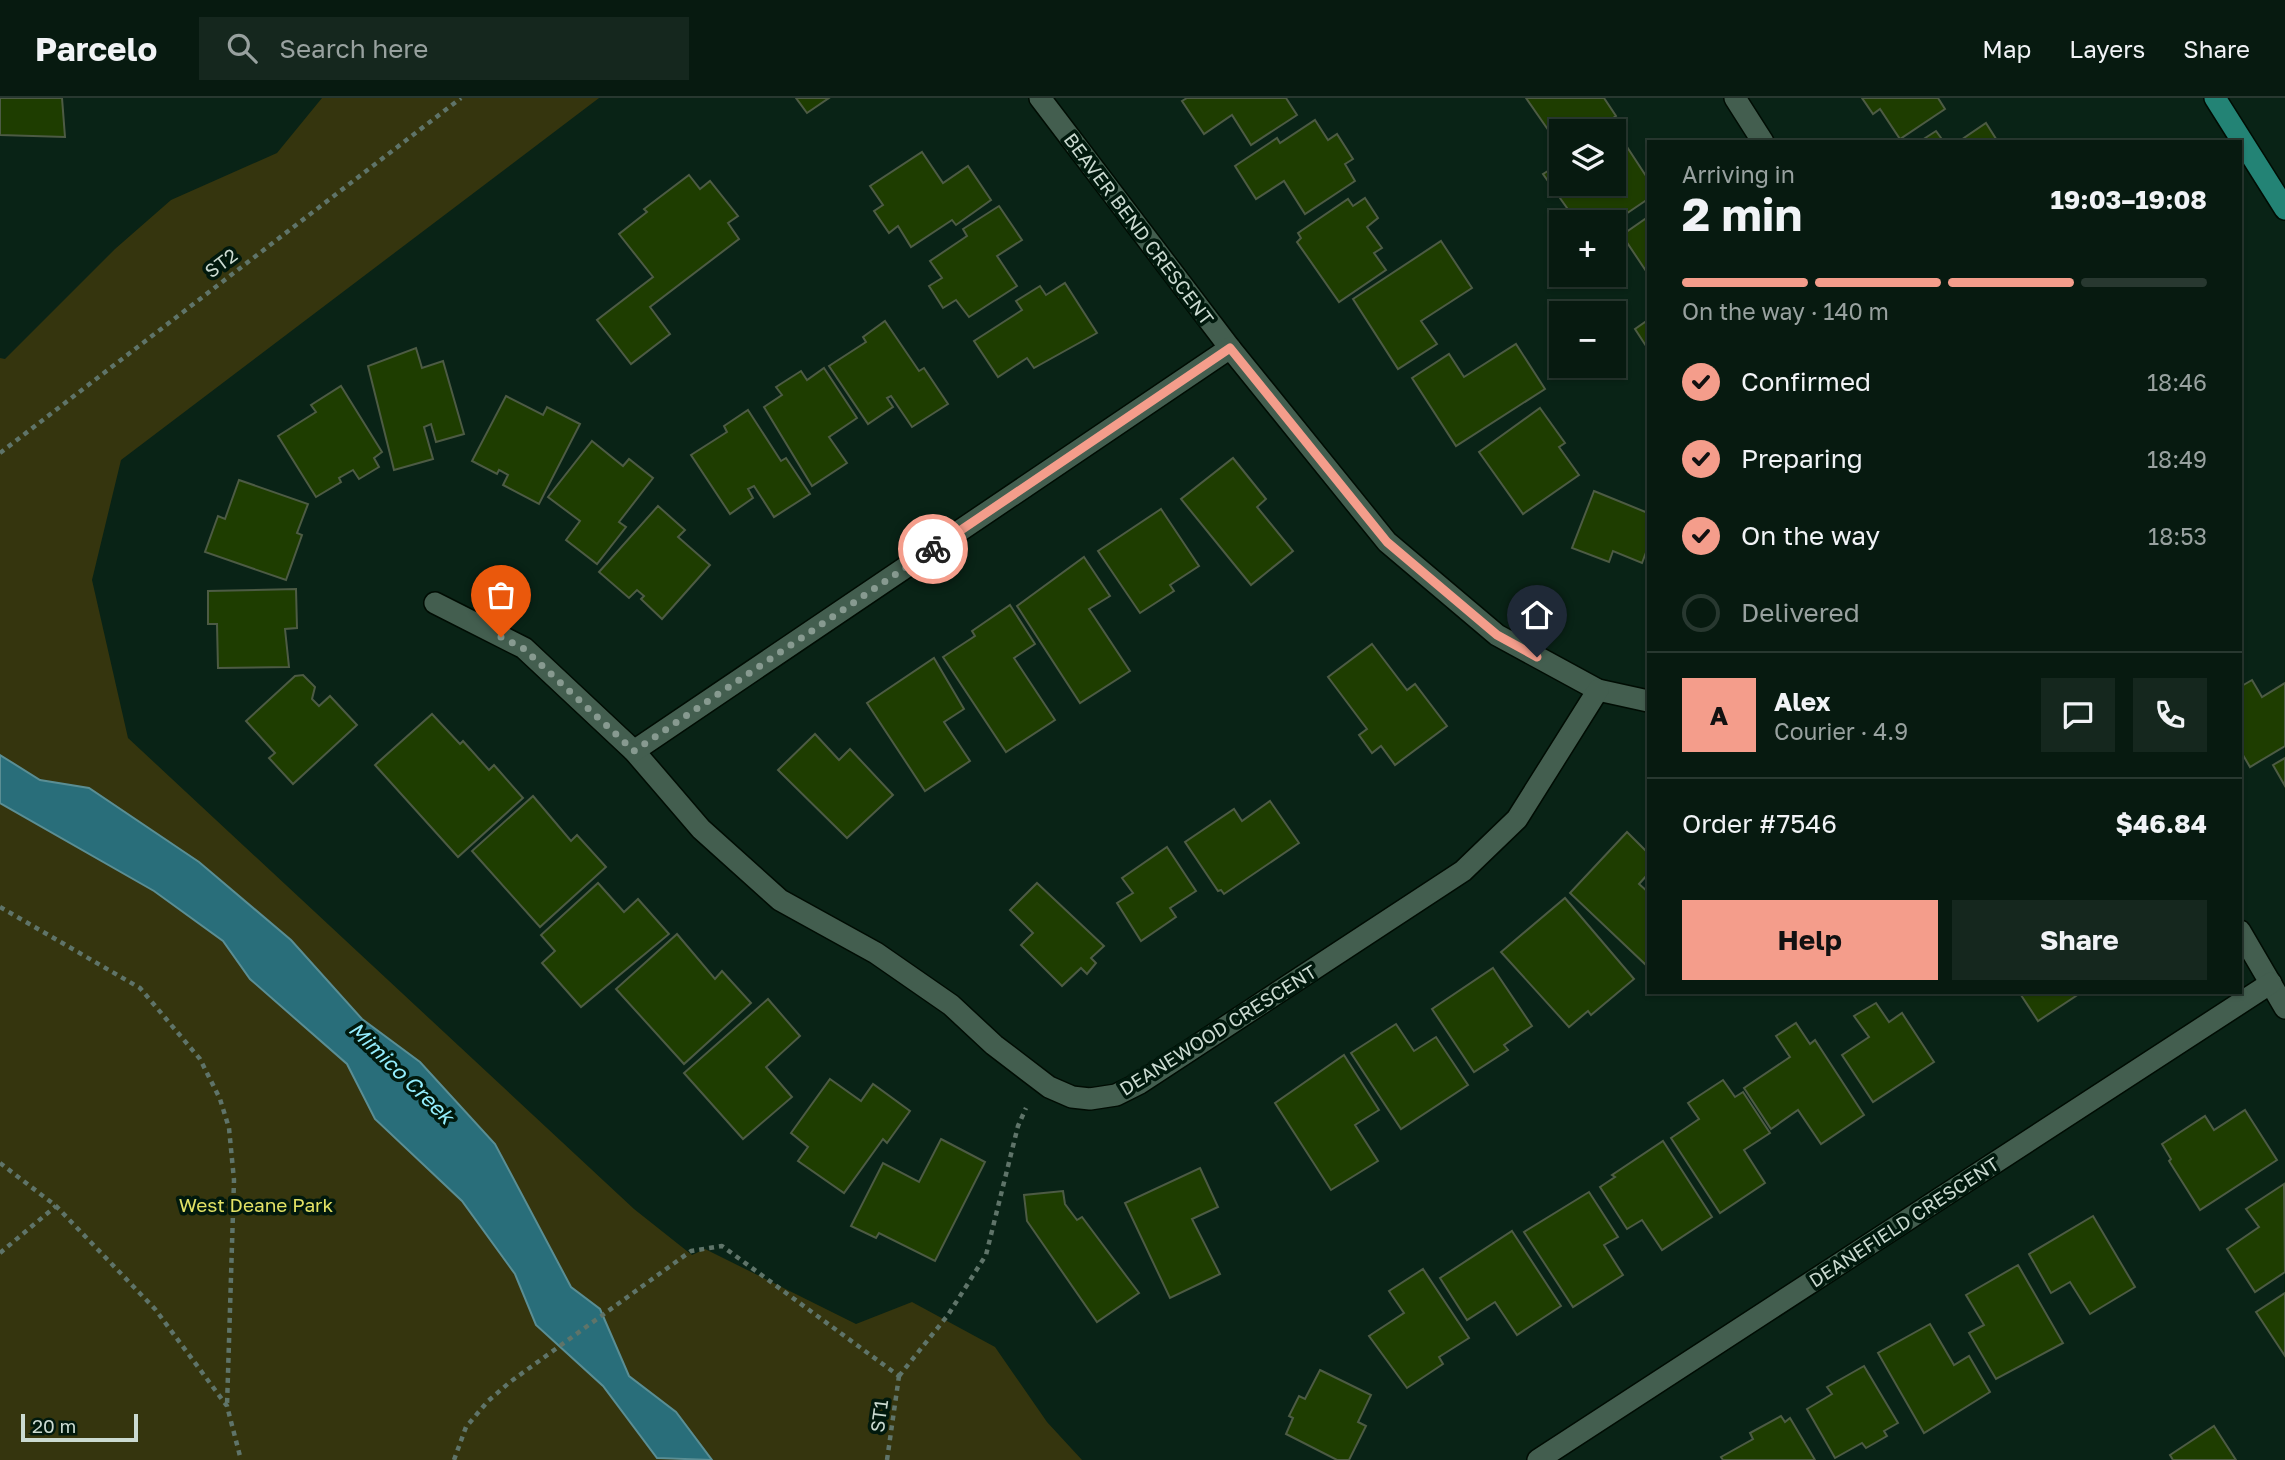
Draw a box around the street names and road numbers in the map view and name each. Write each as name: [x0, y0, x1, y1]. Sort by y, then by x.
street label: BEAVER BEND CRESCENT: [1060, 128, 1219, 329]
street label: ST2: [200, 243, 242, 282]
street label: DEANEWOOD CRESCENT: [1115, 959, 1321, 1100]
street label: DEANEFIELD CRESCENT: [1804, 1151, 2003, 1292]
street label: ST1: [865, 1398, 892, 1434]

